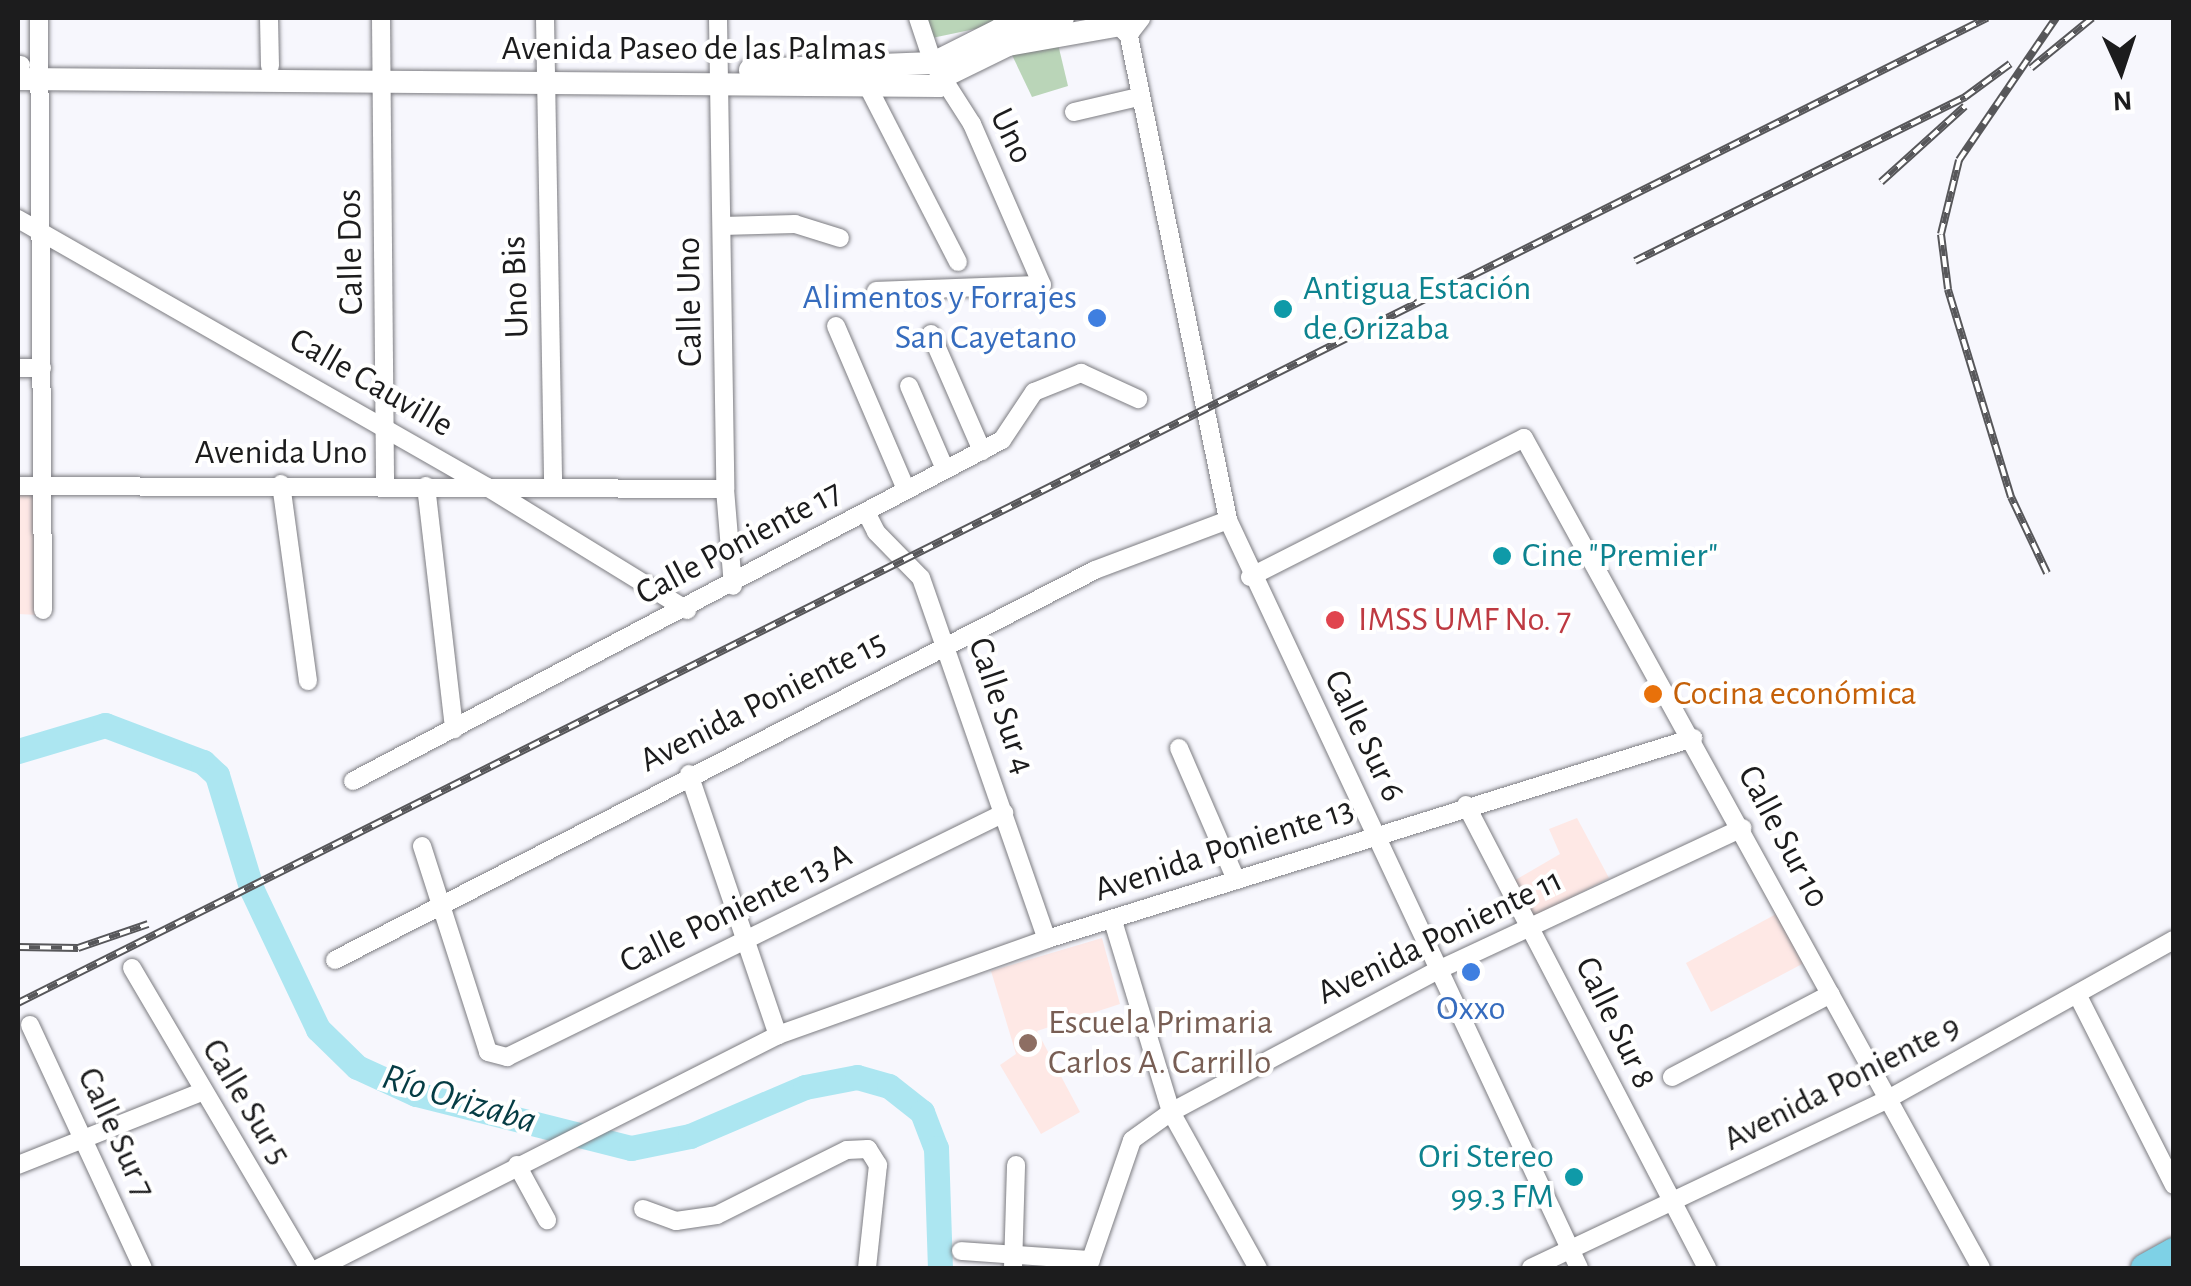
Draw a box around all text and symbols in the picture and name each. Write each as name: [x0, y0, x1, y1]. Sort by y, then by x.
north arrow: [2071, 20, 2171, 120]
street label: Avenida Paseo de las Palmas: [502, 28, 886, 70]
text: N: [2112, 85, 2133, 114]
street label: Uno: [980, 101, 1042, 171]
street label: Calle Dos: [329, 188, 373, 316]
street label: Uno Bis: [493, 235, 539, 339]
street label: Calle Uno: [668, 237, 712, 367]
place label: Antigua Estación de Orizaba: [1303, 268, 1531, 350]
place label: Alimentos y Forrajes San Cayetano: [803, 277, 1077, 359]
marker: Antigua Estación de Orizaba: [1272, 298, 1294, 320]
marker: Alimentos y Forrajes San Cayetano: [1086, 307, 1108, 329]
street label: Calle Cauville: [282, 319, 460, 447]
street label: Avenida Uno: [194, 432, 368, 474]
street label: Calle Poniente 17: [629, 471, 849, 615]
place label: Cine "Premier": [1522, 535, 1718, 577]
marker: Cine "Premier": [1491, 545, 1513, 567]
place label: IMSS UMF No. 7: [1358, 599, 1571, 641]
marker: IMSS UMF No. 7: [1322, 607, 1348, 633]
street label: Avenida Poniente 15: [633, 622, 893, 782]
street label: Calle Sur 4: [958, 632, 1044, 780]
street label: Calle Sur 6: [1314, 663, 1414, 809]
place label: Cocina económica: [1673, 673, 1917, 715]
marker: Cocina económica: [1642, 683, 1664, 705]
street label: Calle Sur 10: [1728, 759, 1838, 915]
street label: Avenida Poniente 13: [1089, 788, 1359, 912]
street label: Calle Poniente 13 A: [613, 835, 859, 983]
street label: Avenida Poniente 11: [1311, 859, 1569, 1015]
street label: Calle Sur 8: [1565, 950, 1665, 1096]
marker: Oxxo: [1460, 961, 1482, 983]
place label: Oxxo: [1436, 988, 1506, 1030]
place label: Escuela Primaria Carlos A. Carrillo: [1048, 1002, 1273, 1084]
street label: Avenida Poniente 9: [1717, 1005, 1967, 1161]
street label: Calle Sur 5: [192, 1031, 300, 1173]
marker: Escuela Primaria Carlos A. Carrillo: [1017, 1032, 1039, 1054]
water label: Río Orizaba: [376, 1055, 542, 1145]
street label: Calle Sur 7: [68, 1061, 164, 1205]
place label: Ori Stereo 99.3 FM: [1418, 1136, 1554, 1218]
marker: Ori Stereo 99.3 FM: [1563, 1166, 1585, 1188]

